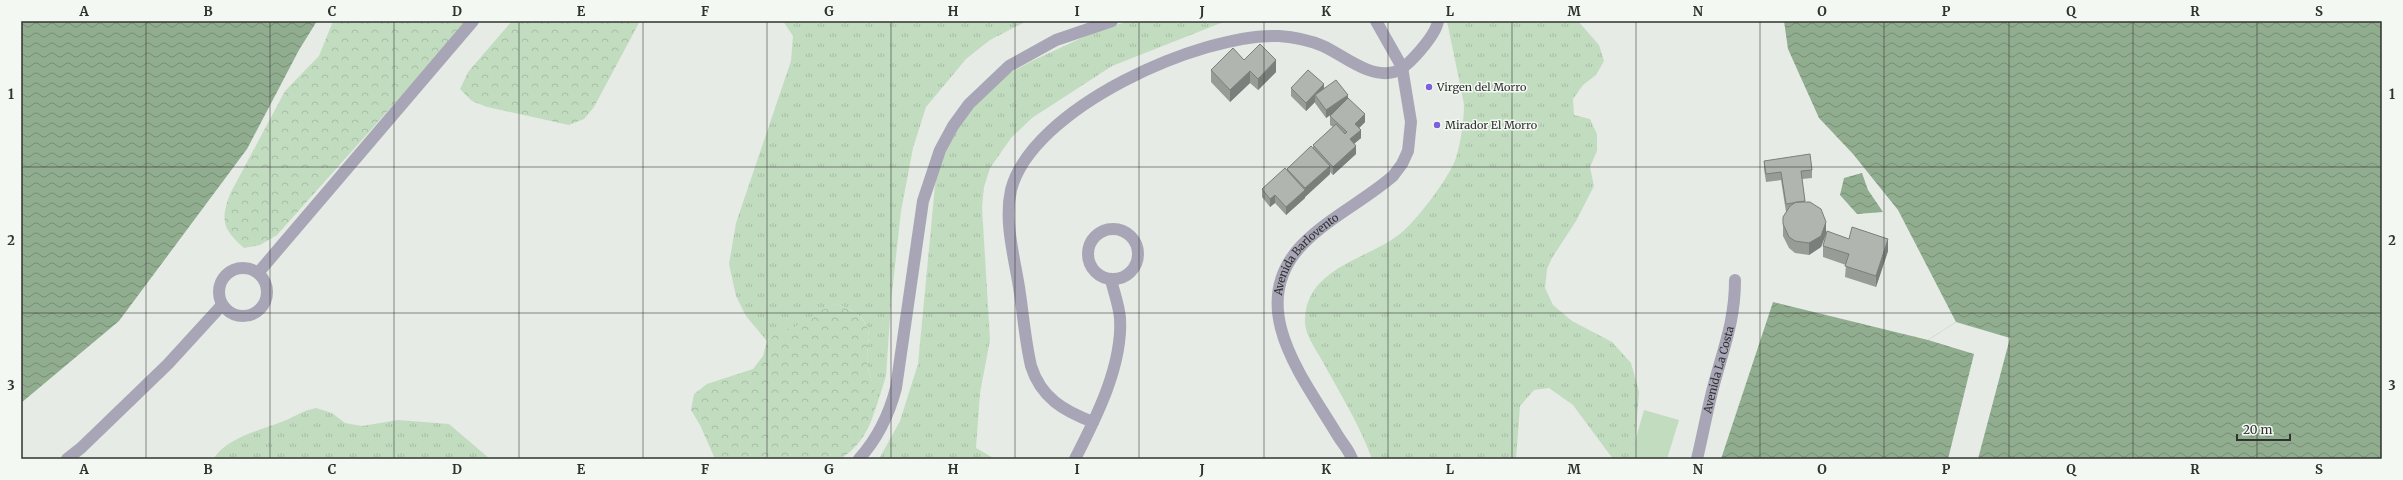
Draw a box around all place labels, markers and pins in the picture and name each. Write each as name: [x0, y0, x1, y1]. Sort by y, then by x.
place label: Virgen del Morro: [1436, 80, 1527, 94]
marker: Virgen del Morro: [1424, 82, 1434, 92]
place label: Mirador El Morro: [1445, 118, 1538, 132]
marker: Mirador El Morro: [1432, 120, 1442, 130]

